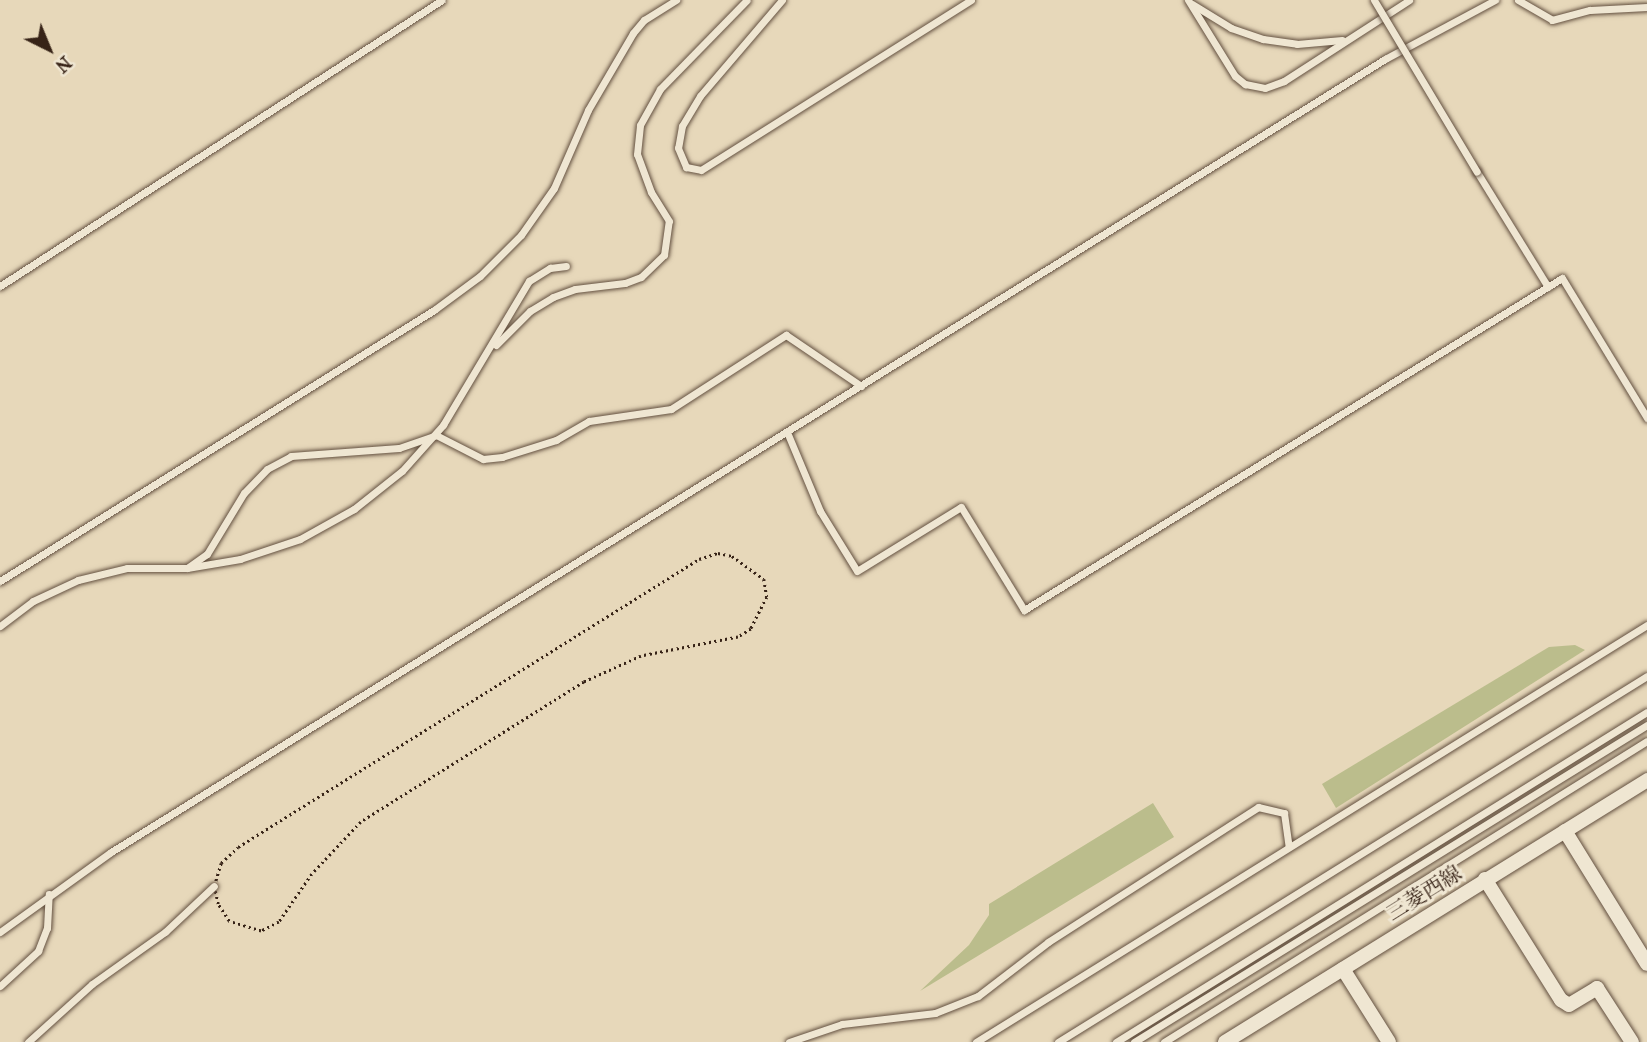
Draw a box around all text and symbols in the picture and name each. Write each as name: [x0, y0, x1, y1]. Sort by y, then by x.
north arrow: [14, 14, 84, 84]
text: N: [51, 51, 76, 77]
street label: 三菱西線: [1382, 860, 1466, 926]

